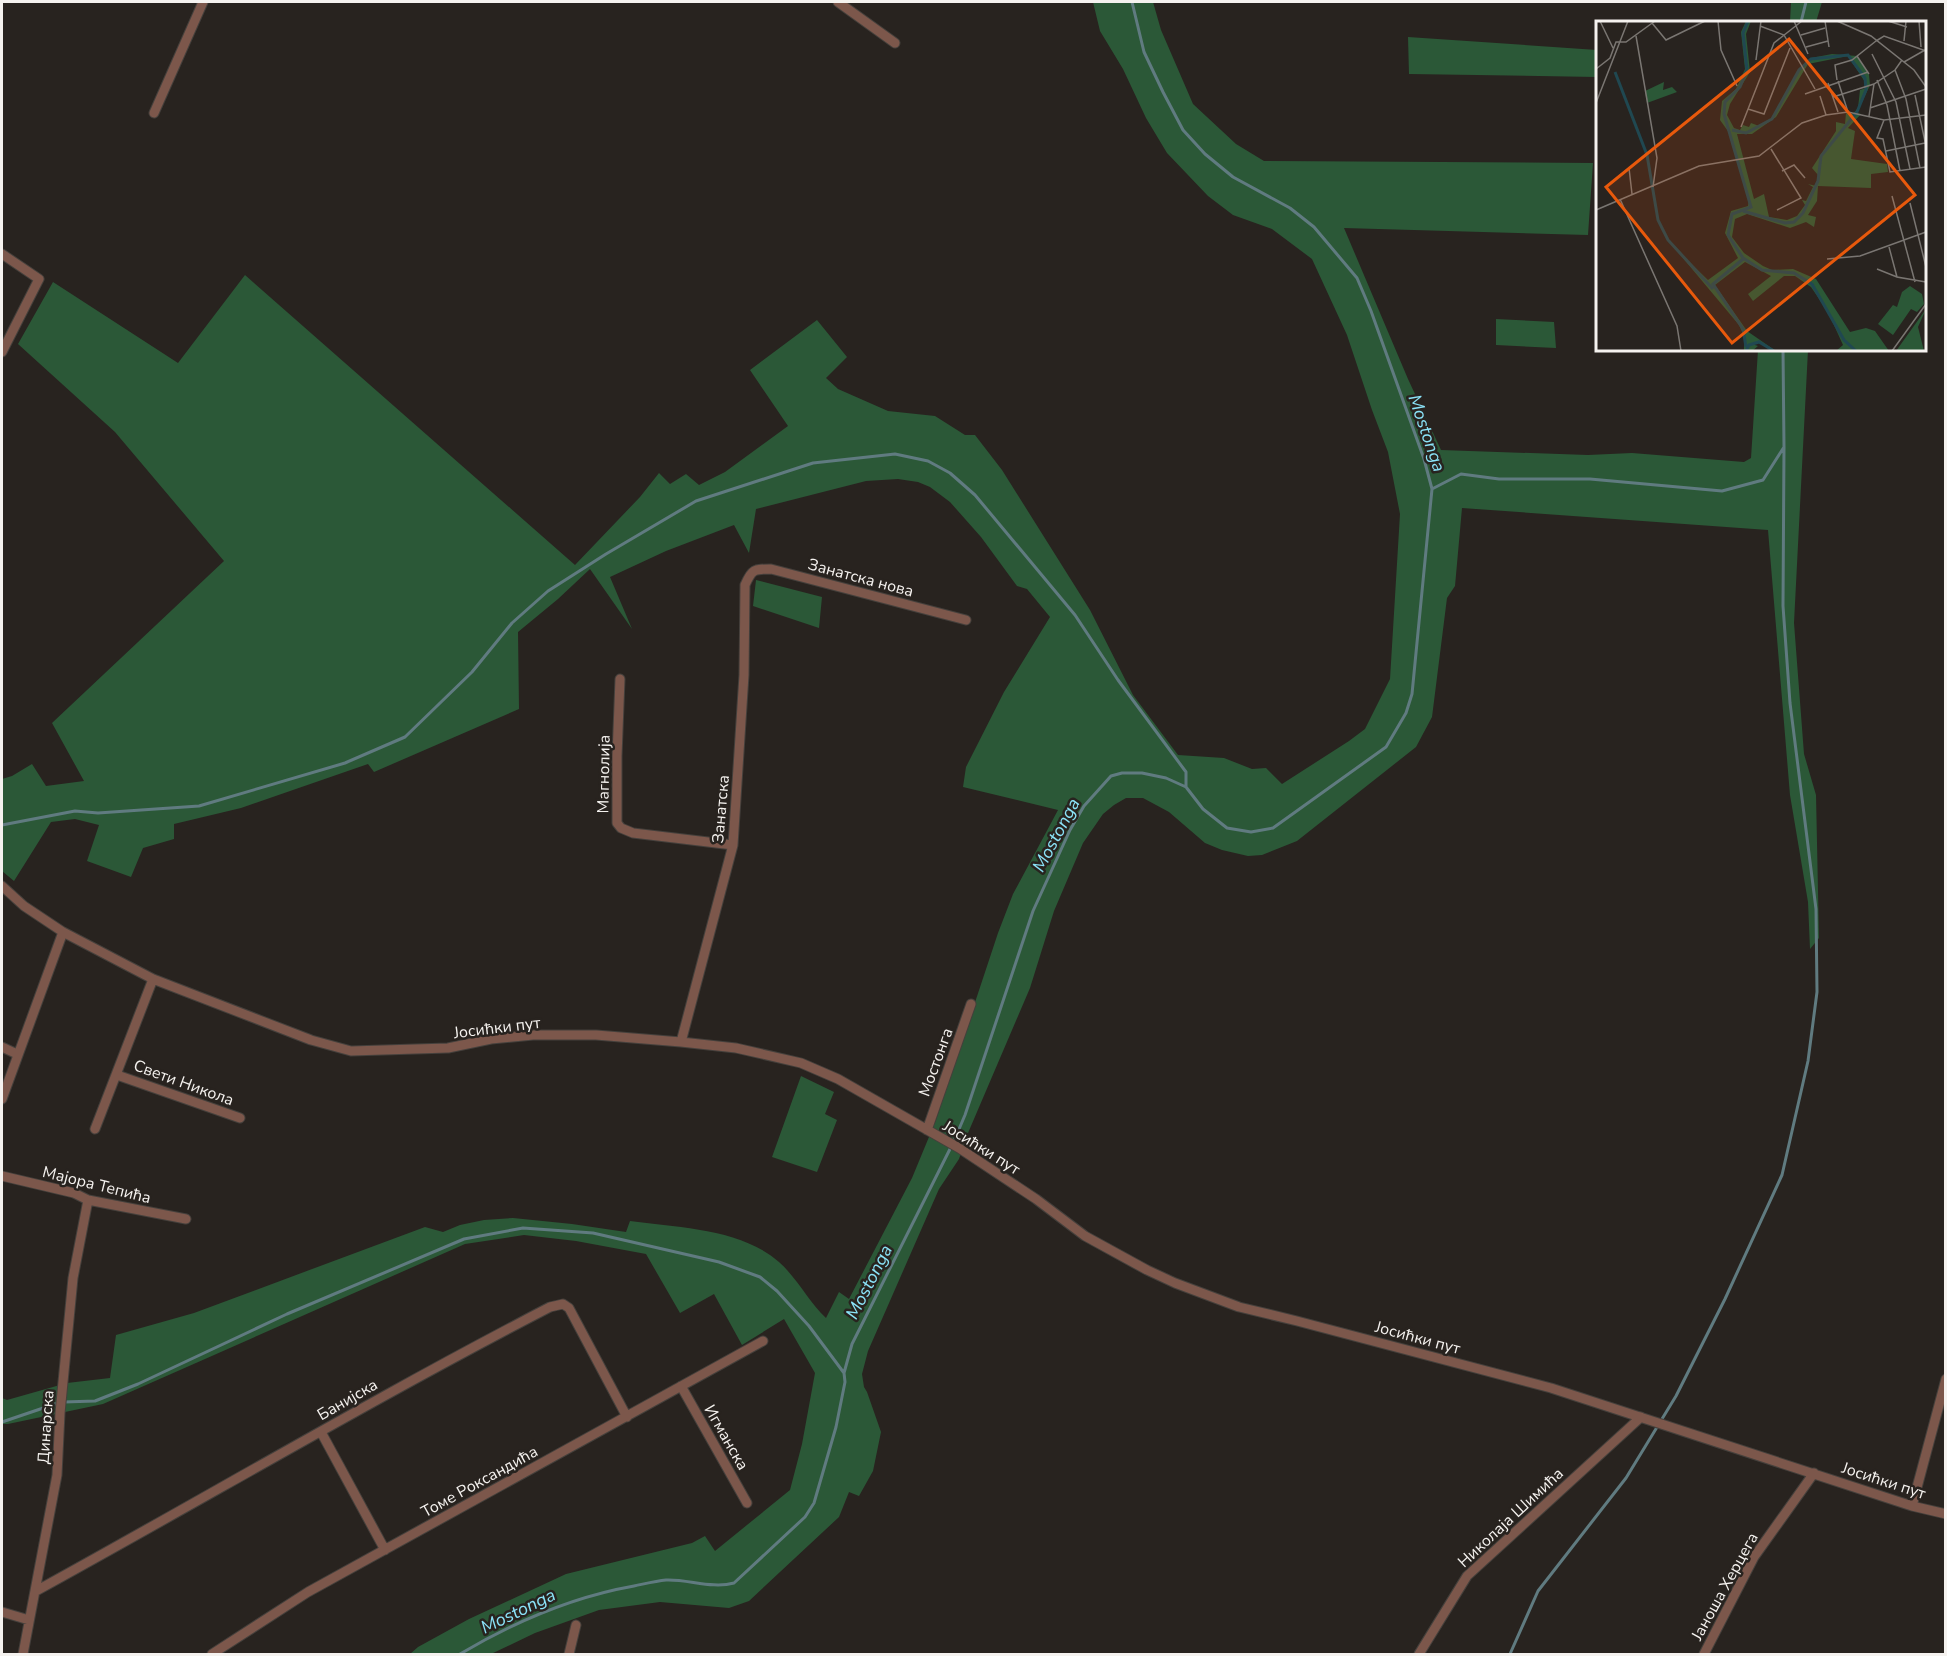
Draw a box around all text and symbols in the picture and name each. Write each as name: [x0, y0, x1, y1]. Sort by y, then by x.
inset map: [1596, 21, 1926, 351]
water label: Mostonga: [1403, 391, 1451, 475]
street label: Занатска нова: [805, 553, 916, 603]
street label: Магнолија: [592, 735, 616, 814]
street label: Занатска: [707, 774, 735, 844]
water label: Mostonga: [1027, 794, 1085, 876]
street label: Јосићки пут: [452, 1012, 543, 1044]
street label: Мостонга: [913, 1025, 958, 1100]
street label: Свети Никола: [130, 1055, 237, 1111]
street label: Јосићки пут: [938, 1115, 1025, 1181]
street label: Мајора Тепића: [40, 1161, 153, 1209]
water label: Mostonga: [840, 1241, 898, 1323]
street label: Јосићки пут: [1372, 1316, 1464, 1360]
street label: Банијска: [313, 1374, 382, 1426]
street label: Динарска: [32, 1389, 60, 1465]
street label: Игманска: [699, 1401, 754, 1474]
street label: Томе Роксандића: [417, 1441, 542, 1523]
street label: Јосићки пут: [1838, 1457, 1929, 1505]
street label: Николаја Шимића: [1453, 1463, 1568, 1573]
street label: Јаноша Херцега: [1686, 1529, 1764, 1645]
water label: Mostonga: [477, 1583, 559, 1639]

